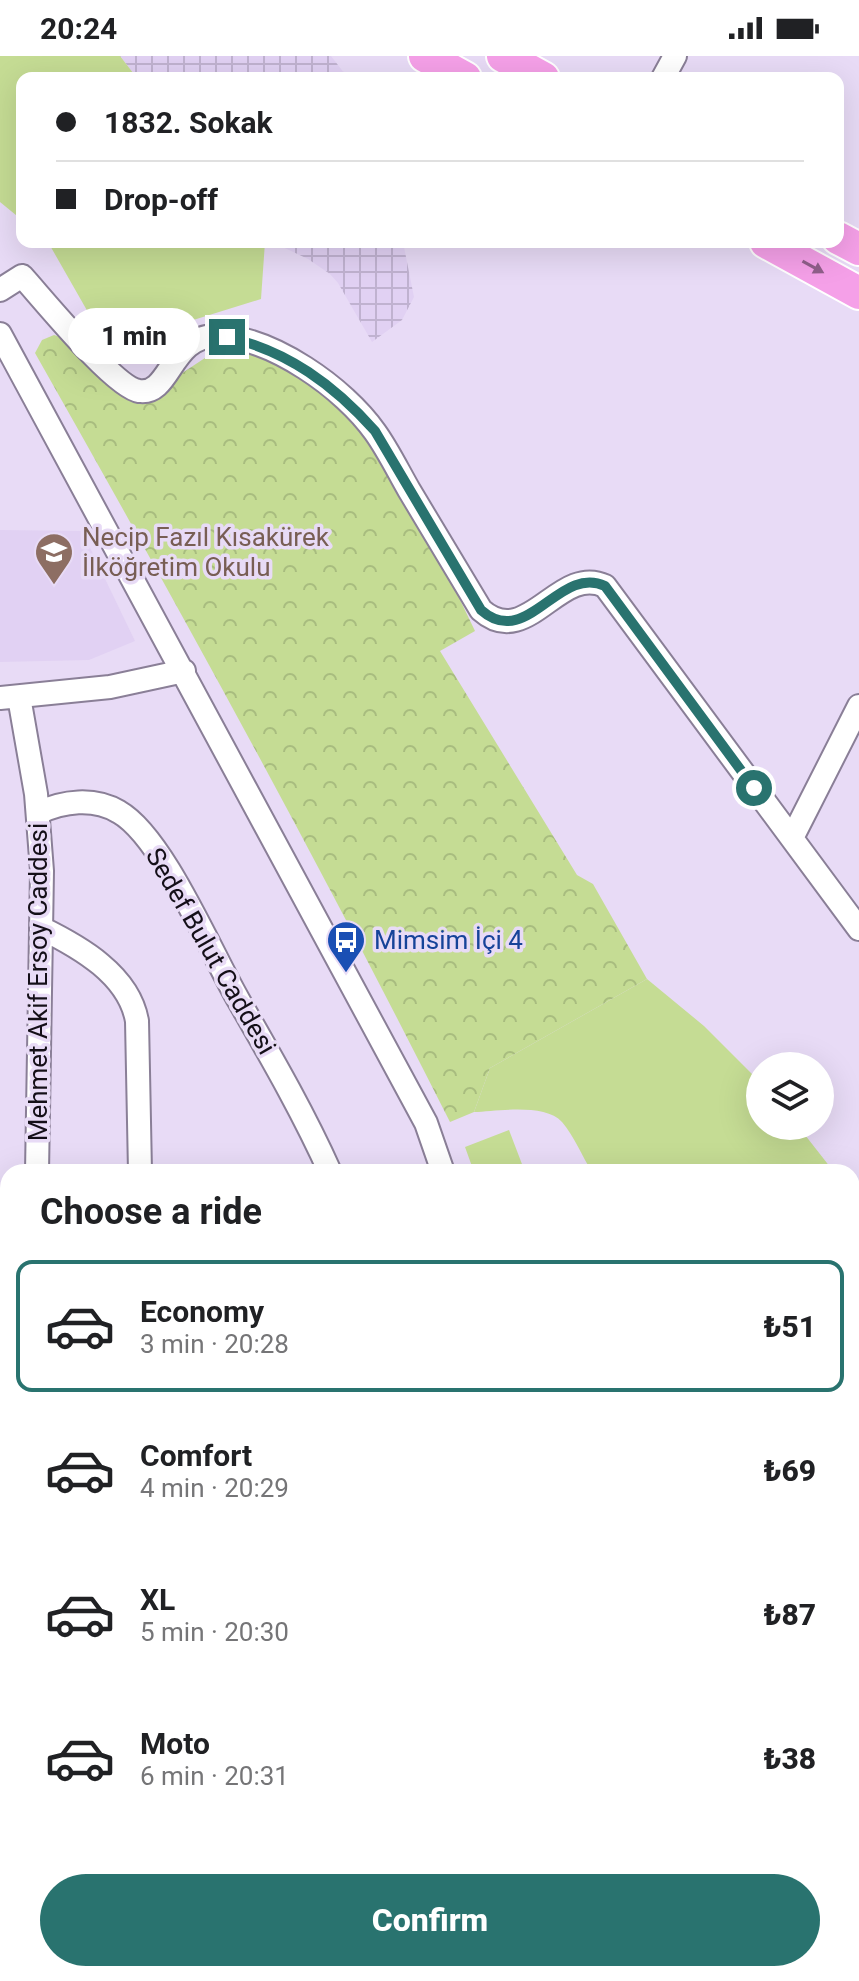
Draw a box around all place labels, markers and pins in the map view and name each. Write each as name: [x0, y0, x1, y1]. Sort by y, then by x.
place label: Necip Fazıl Kısakürek İlköğretim Okulu: [82, 522, 330, 582]
school or university icon: Necip Fazıl Kısakürek İlköğretim Okulu: [33, 531, 75, 586]
bus stop icon: Mimsim İçi 4: [325, 919, 367, 974]
place label: Mimsim İçi 4: [374, 925, 523, 955]

